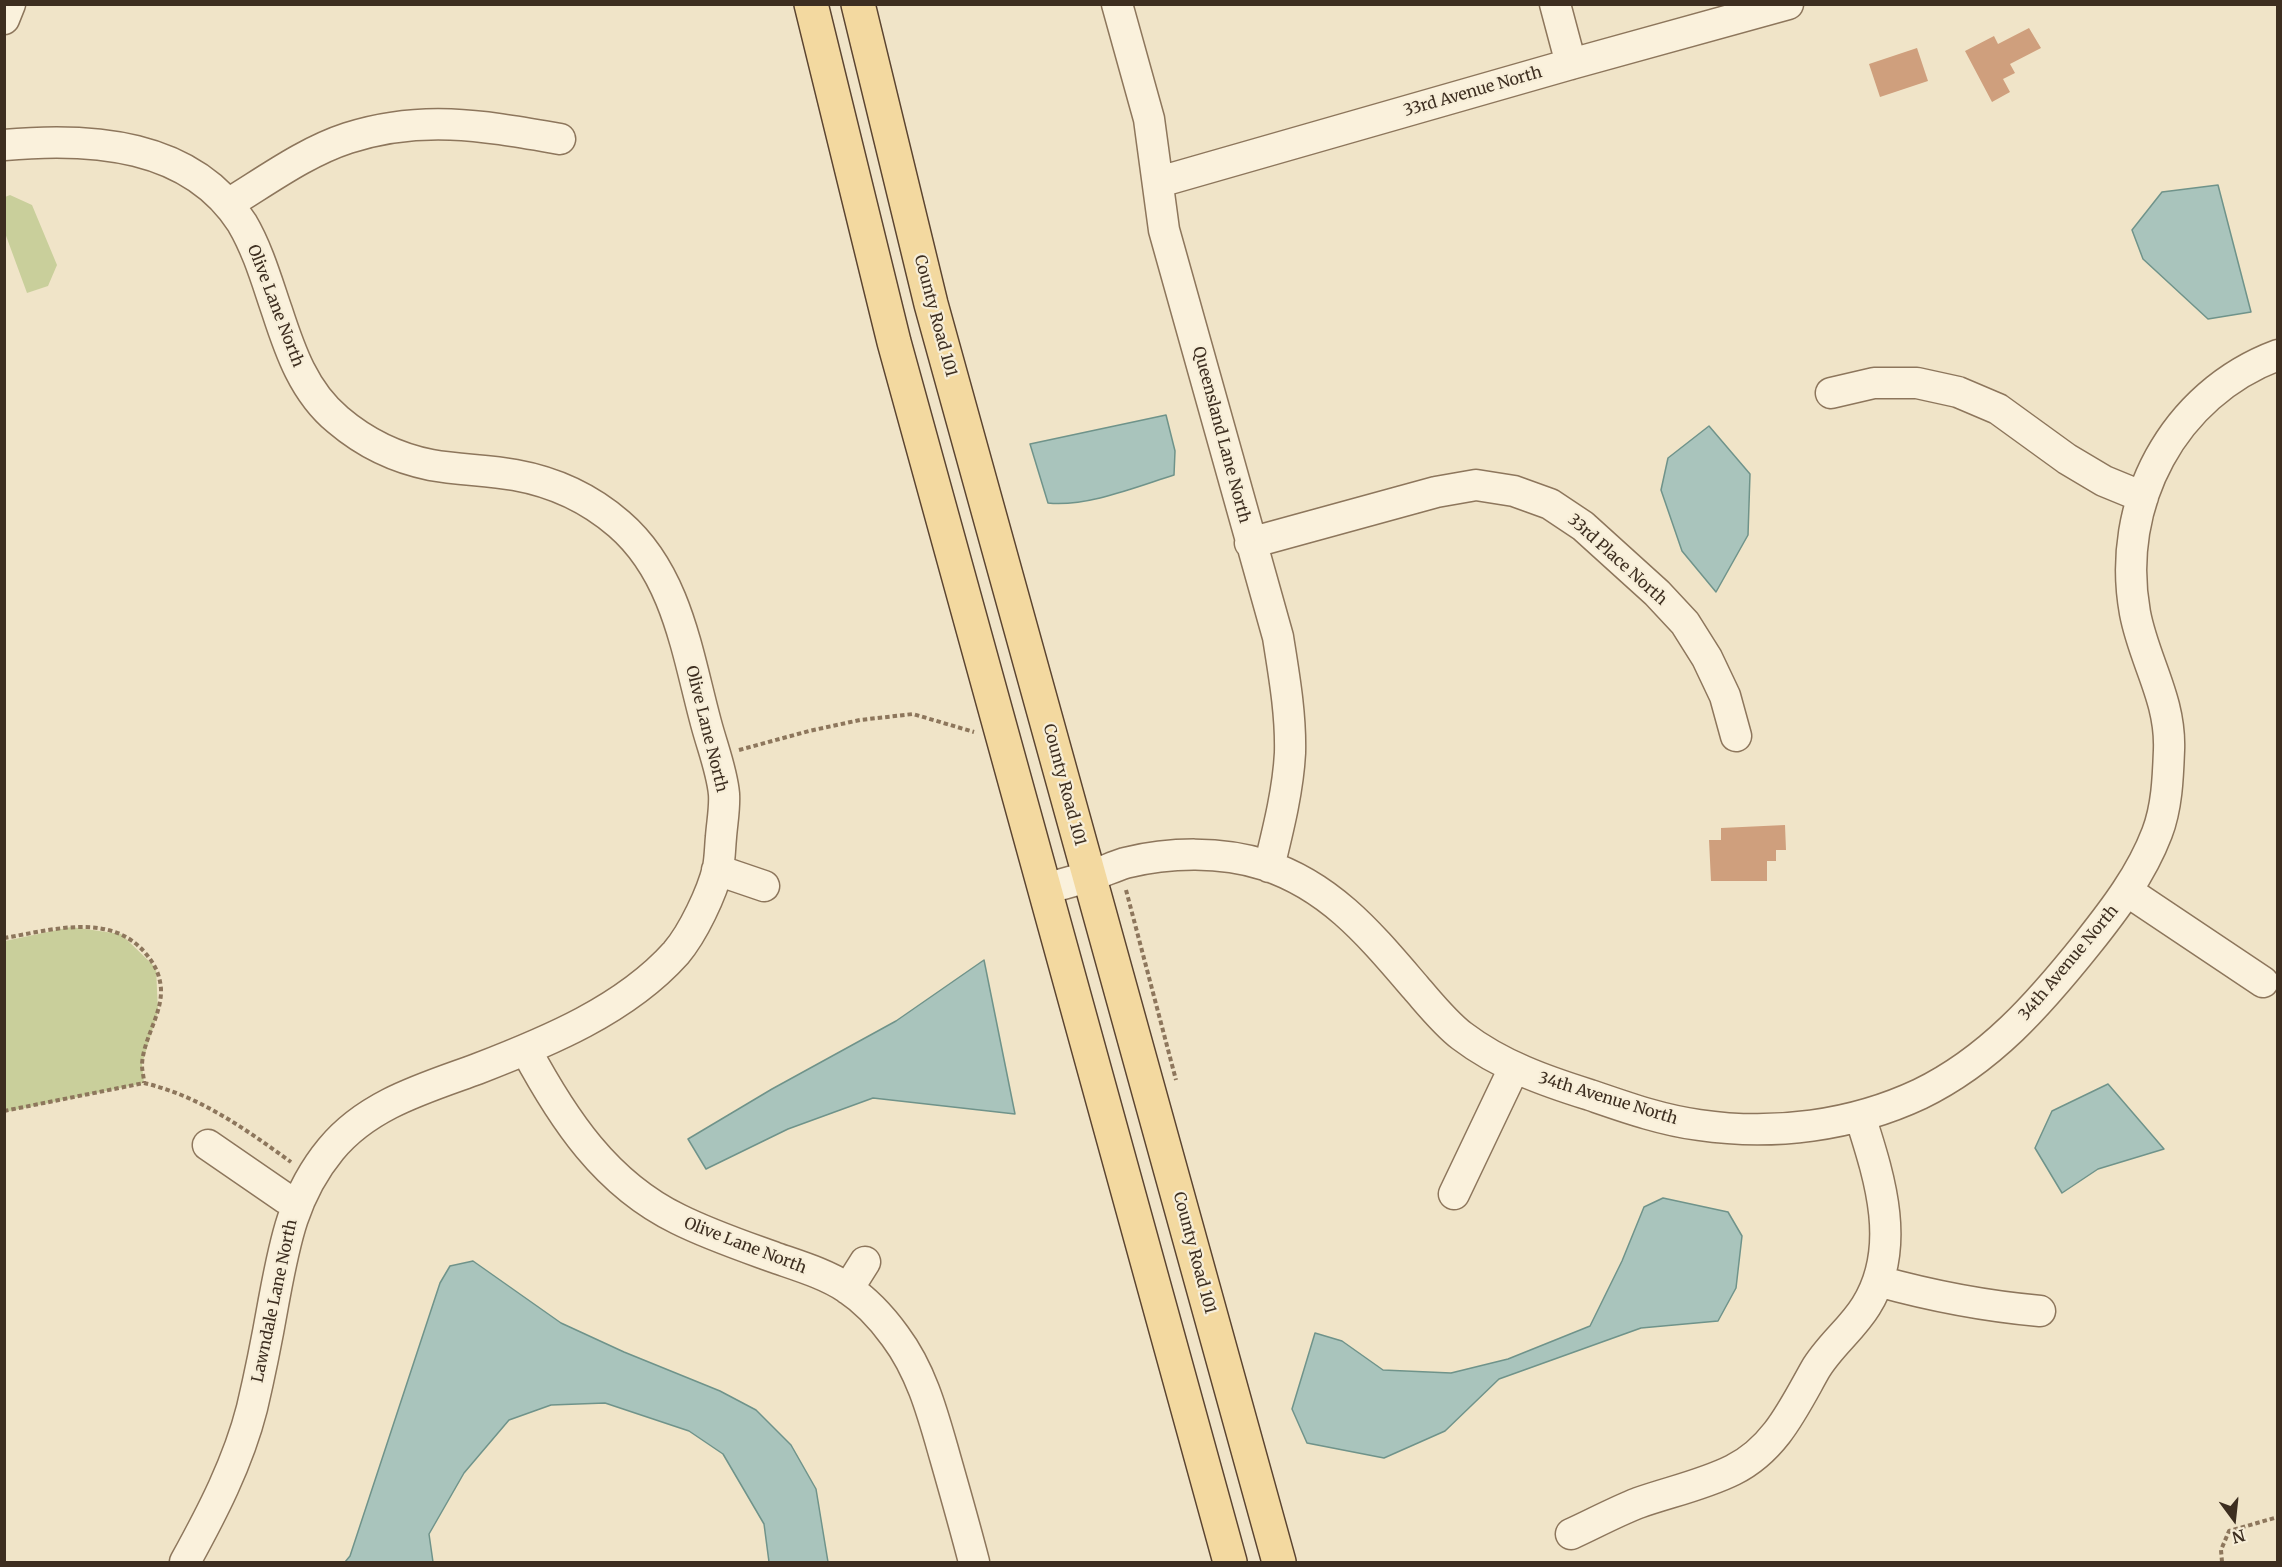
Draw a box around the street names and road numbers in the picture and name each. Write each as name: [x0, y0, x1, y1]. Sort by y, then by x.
street label: 33rd Avenue North: [1402, 63, 1544, 121]
street label: Olive Lane North: [243, 242, 307, 370]
street label: County Road 101: [909, 253, 961, 379]
street label: Queensland Lane North: [1188, 345, 1254, 525]
street label: 33rd Place North: [1564, 511, 1670, 609]
street label: Olive Lane North: [681, 664, 731, 794]
street label: County Road 101: [1038, 722, 1090, 848]
street label: 34th Avenue North: [2015, 902, 2123, 1024]
street label: 34th Avenue North: [1536, 1069, 1680, 1129]
street label: County Road 101: [1168, 1190, 1220, 1316]
street label: Olive Lane North: [681, 1214, 809, 1278]
street label: Lawndale Lane North: [248, 1218, 302, 1384]

